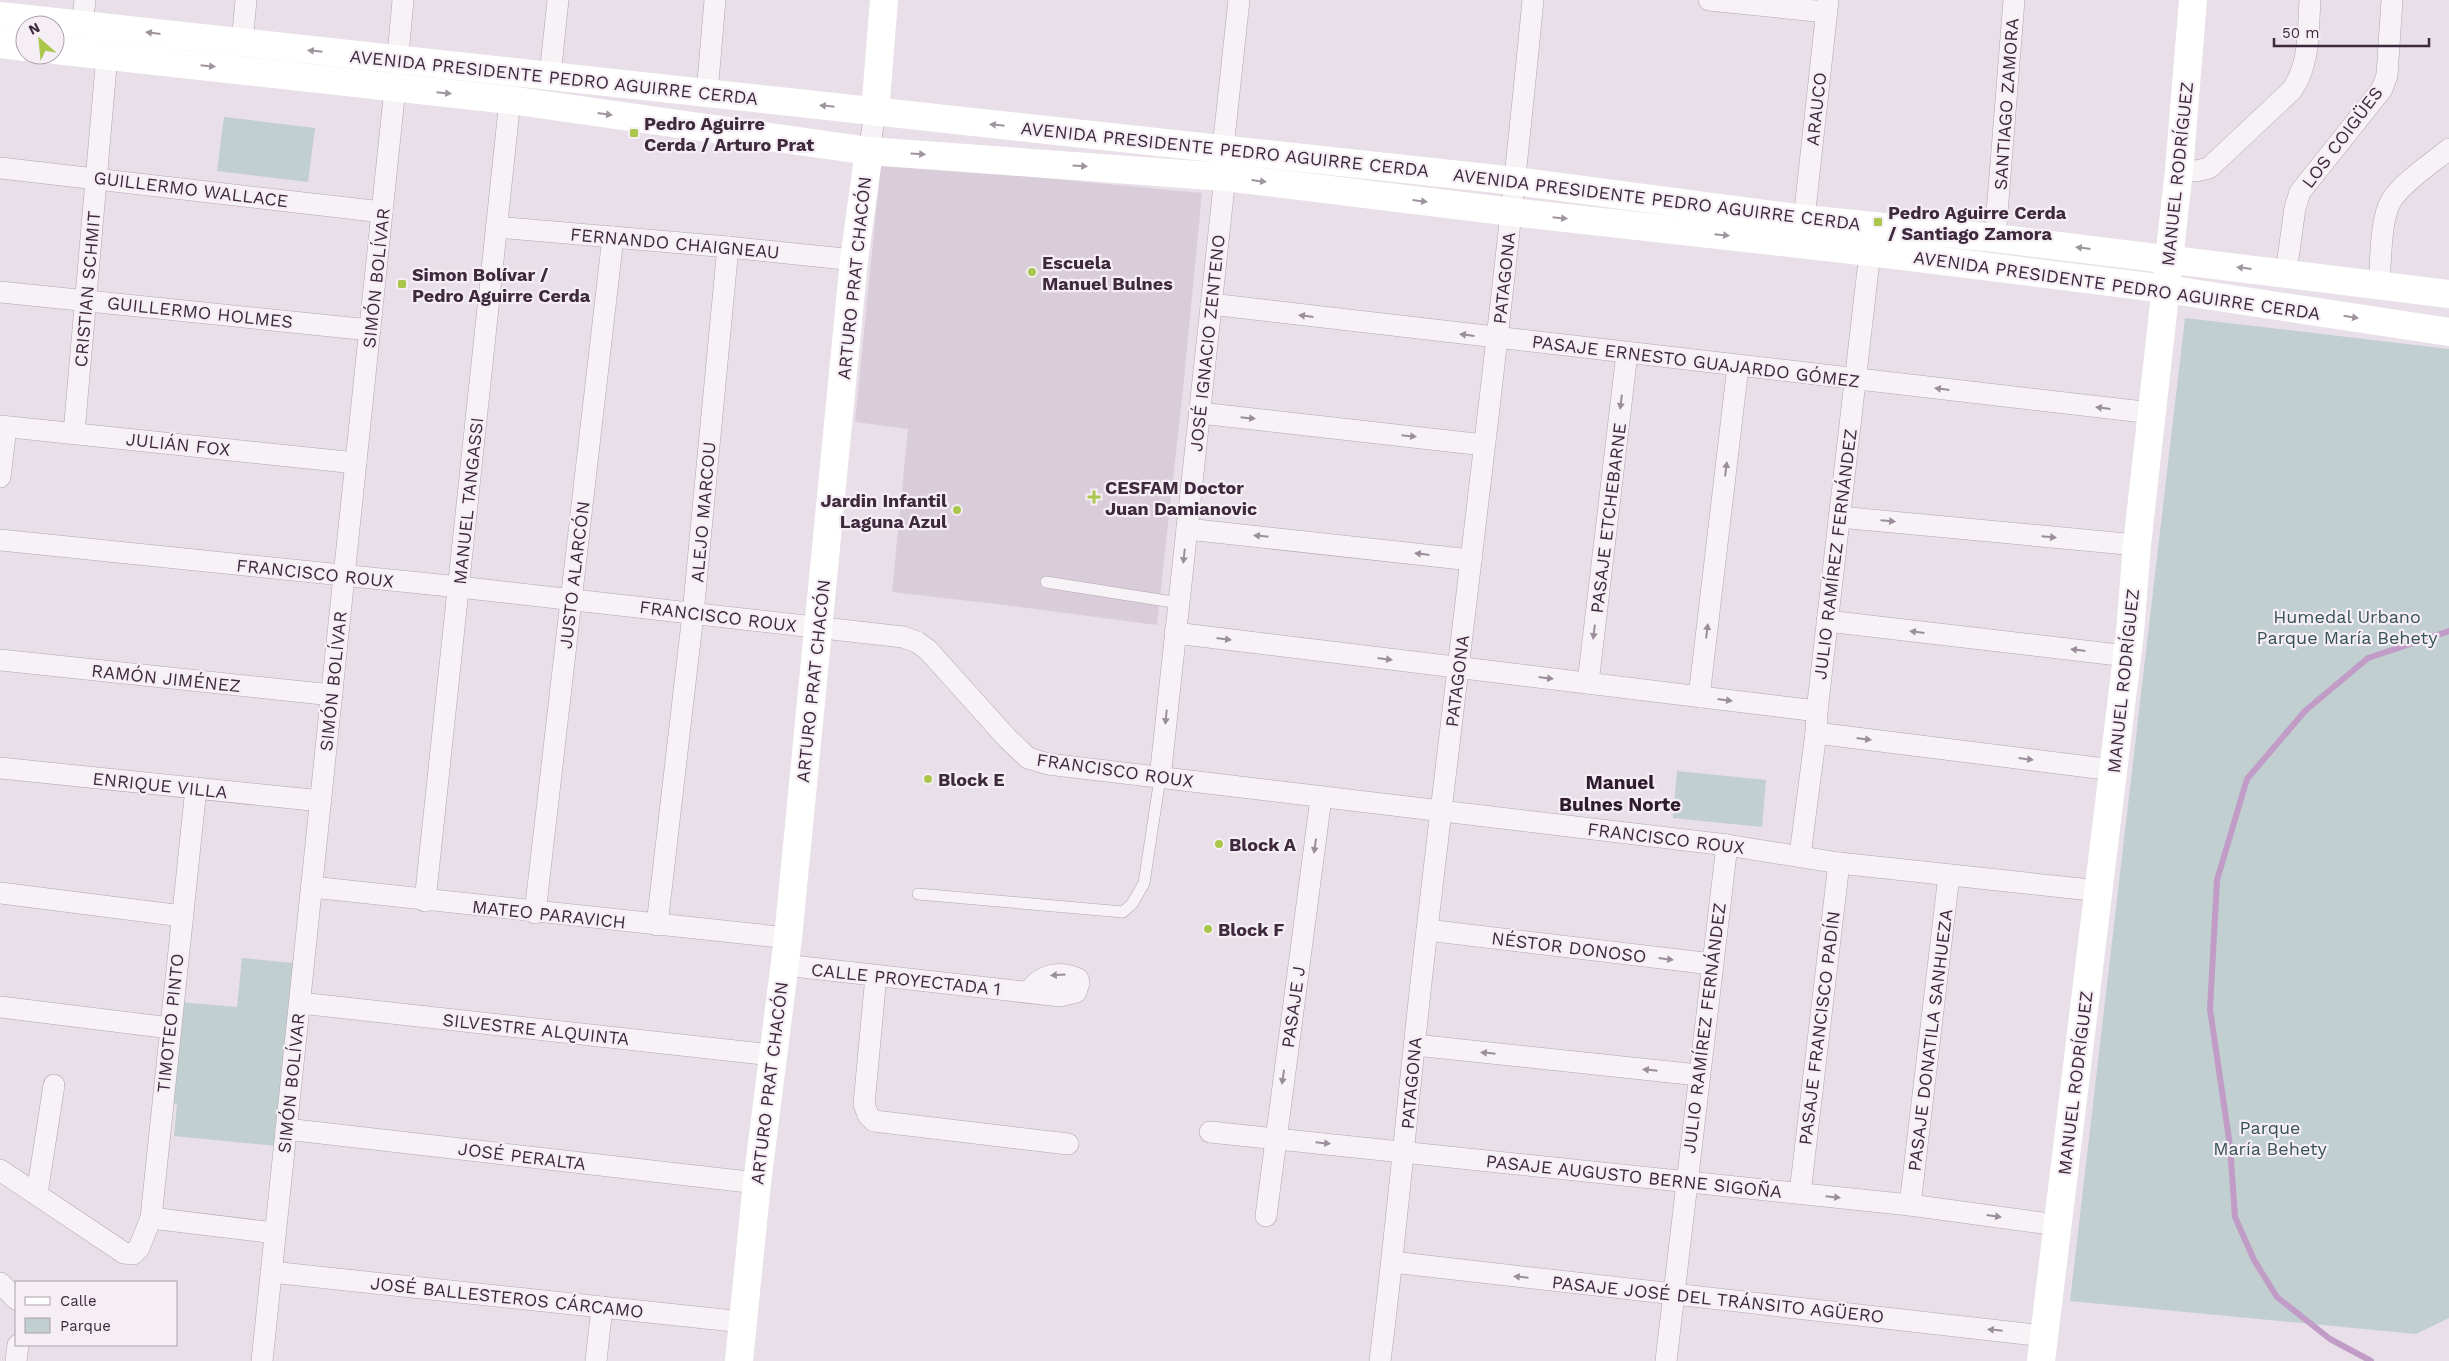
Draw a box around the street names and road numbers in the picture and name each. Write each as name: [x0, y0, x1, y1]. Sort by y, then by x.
street label: SANTIAGO ZAMORA: [1990, 17, 2023, 191]
street label: AVENIDA PRESIDENTE PEDRO AGUIRRE CERDA: [349, 45, 759, 109]
street label: ARAUCO: [1802, 71, 1830, 147]
street label: MANUEL RODRÍGUEZ: [2157, 81, 2197, 267]
street label: LOS COIGÜES: [2297, 82, 2387, 192]
street label: AVENIDA PRESIDENTE PEDRO AGUIRRE CERDA: [1020, 117, 1430, 181]
street label: AVENIDA PRESIDENTE PEDRO AGUIRRE CERDA: [1452, 164, 1862, 234]
street label: GUILLERMO WALLACE: [92, 167, 290, 211]
street label: ARTURO PRAT CHACÓN: [833, 175, 875, 381]
street label: SIMÓN BOLÍVAR: [358, 207, 394, 349]
street label: CRISTIAN SCHMIT: [70, 210, 104, 368]
street label: FERNANDO CHAIGNEAU: [569, 223, 781, 263]
street label: PATAGONA: [1489, 231, 1519, 325]
street label: JOSÉ IGNACIO ZENTENO: [1185, 233, 1229, 453]
street label: AVENIDA PRESIDENTE PEDRO AGUIRRE CERDA: [1912, 246, 2322, 324]
street label: GUILLERMO HOLMES: [106, 292, 294, 332]
street label: PASAJE ERNESTO GUAJARDO GÓMEZ: [1531, 330, 1861, 392]
street label: MANUEL TANGASSI: [449, 416, 487, 586]
street label: PASAJE ETCHEBARNE: [1586, 421, 1630, 615]
street label: JULIO RAMÍREZ FERNÁNDEZ: [1809, 427, 1861, 681]
street label: JULIÁN FOX: [125, 428, 231, 460]
street label: ALEJO MARCOU: [686, 441, 720, 583]
street label: JUSTO ALARCÓN: [555, 500, 593, 650]
street label: FRANCISCO ROUX: [235, 554, 395, 592]
street label: ARTURO PRAT CHACÓN: [792, 578, 834, 784]
street label: MANUEL RODRÍGUEZ: [2103, 588, 2143, 774]
street label: FRANCISCO ROUX: [638, 596, 798, 636]
street label: SIMÓN BOLÍVAR: [315, 610, 351, 752]
street label: PATAGONA: [1441, 634, 1473, 728]
street label: RAMÓN JIMÉNEZ: [90, 660, 242, 696]
street label: FRANCISCO ROUX: [1035, 749, 1195, 791]
street label: ENRIQUE VILLA: [91, 767, 229, 803]
street label: FRANCISCO ROUX: [1586, 818, 1746, 858]
street label: MATEO PARAVICH: [471, 895, 627, 933]
street label: JULIO RAMÍREZ FERNÁNDEZ: [1678, 901, 1730, 1155]
street label: PASAJE DONATILA SANHUEZA: [1903, 907, 1957, 1172]
street label: PASAJE FRANCISCO PADÍN: [1794, 910, 1844, 1146]
street label: NÉSTOR DONOSO: [1490, 927, 1648, 967]
street label: TIMOTEO PINTO: [152, 952, 188, 1094]
street label: CALLE PROYECTADA 1: [810, 959, 1002, 999]
street label: PASAJE J: [1277, 965, 1309, 1049]
street label: ARTURO PRAT CHACÓN: [746, 980, 792, 1186]
street label: MANUEL RODRÍGUEZ: [2053, 990, 2097, 1176]
street label: SILVESTRE ALQUINTA: [442, 1009, 631, 1049]
street label: SIMÓN BOLÍVAR: [273, 1012, 309, 1154]
street label: PATAGONA: [1397, 1036, 1426, 1130]
street label: JOSÉ PERALTA: [457, 1138, 587, 1174]
street label: PASAJE AUGUSTO BERNE SIGOÑA: [1485, 1150, 1783, 1202]
street label: PASAJE JOSÉ DEL TRÁNSITO AGÜERO: [1551, 1271, 1885, 1327]
street label: JOSÉ BALLESTEROS CÁRCAMO: [369, 1272, 645, 1322]

